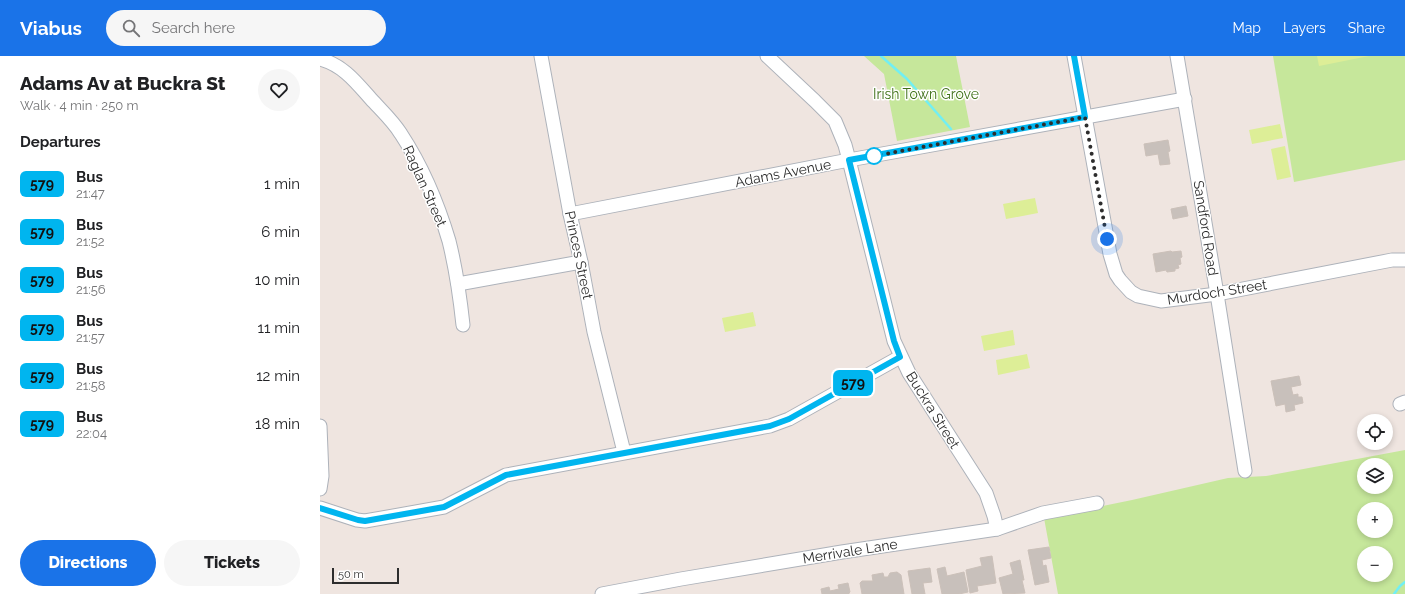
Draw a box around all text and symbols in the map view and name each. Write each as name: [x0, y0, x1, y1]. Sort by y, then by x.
search box: [106, 10, 386, 46]
text: Viabus: [20, 17, 82, 39]
icon: search: [120, 17, 142, 39]
text: Search here: [152, 19, 235, 37]
text: Map: [1233, 20, 1261, 36]
text: Layers: [1283, 20, 1326, 36]
text: Share: [1348, 20, 1385, 36]
button: heart: [258, 69, 300, 111]
text: Adams Av at Buckra St: [20, 72, 225, 94]
park label: Irish Town Grove: [873, 86, 979, 102]
text: Walk · 4 min · 250 m: [20, 98, 138, 113]
text: Departures: [20, 133, 101, 151]
street label: Raglan Street: [400, 143, 450, 229]
unlabelled marker: [865, 147, 883, 165]
street label: Adams Avenue: [734, 156, 832, 190]
text: Bus: [76, 168, 103, 186]
text: 1 min: [264, 175, 300, 193]
text: 579: [30, 176, 54, 192]
street label: Sandford Road: [1191, 179, 1221, 277]
text: 21:47: [76, 186, 105, 201]
street label: Princes Street: [562, 209, 596, 301]
text: Bus: [76, 216, 103, 234]
text: 6 min: [261, 223, 300, 241]
text: 579: [30, 224, 54, 240]
your location: [1097, 229, 1117, 249]
text: 21:52: [76, 234, 105, 249]
text: Bus: [76, 264, 103, 282]
text: 10 min: [255, 271, 300, 289]
text: 579: [30, 272, 54, 288]
street label: Murdoch Street: [1166, 276, 1268, 308]
text: 21:56: [76, 282, 106, 297]
text: Bus: [76, 312, 103, 330]
text: 11 min: [258, 319, 300, 337]
text: 579: [30, 320, 54, 336]
text: 21:57: [76, 330, 105, 345]
text: Bus: [76, 360, 103, 378]
text: 12 min: [256, 367, 300, 385]
text: 579: [30, 368, 54, 384]
street label: Buckra Street: [903, 369, 963, 452]
line badge: 579: [830, 370, 876, 396]
text: 579: [841, 375, 865, 391]
text: 21:58: [76, 378, 106, 393]
text: Bus: [76, 408, 103, 426]
map controls: [1357, 414, 1393, 582]
button: locate: [1357, 414, 1393, 450]
text: 18 min: [255, 415, 300, 433]
text: 579: [30, 416, 54, 432]
text: 22:04: [76, 426, 107, 441]
button: layers: [1357, 458, 1393, 494]
button: +: [1357, 502, 1393, 538]
street label: Merrivale Lane: [801, 536, 899, 566]
button: Directions: [20, 540, 156, 586]
button: Tickets: [164, 540, 300, 586]
button: −: [1357, 546, 1393, 582]
scale bar: [332, 566, 399, 585]
text: 50 m: [338, 568, 364, 581]

